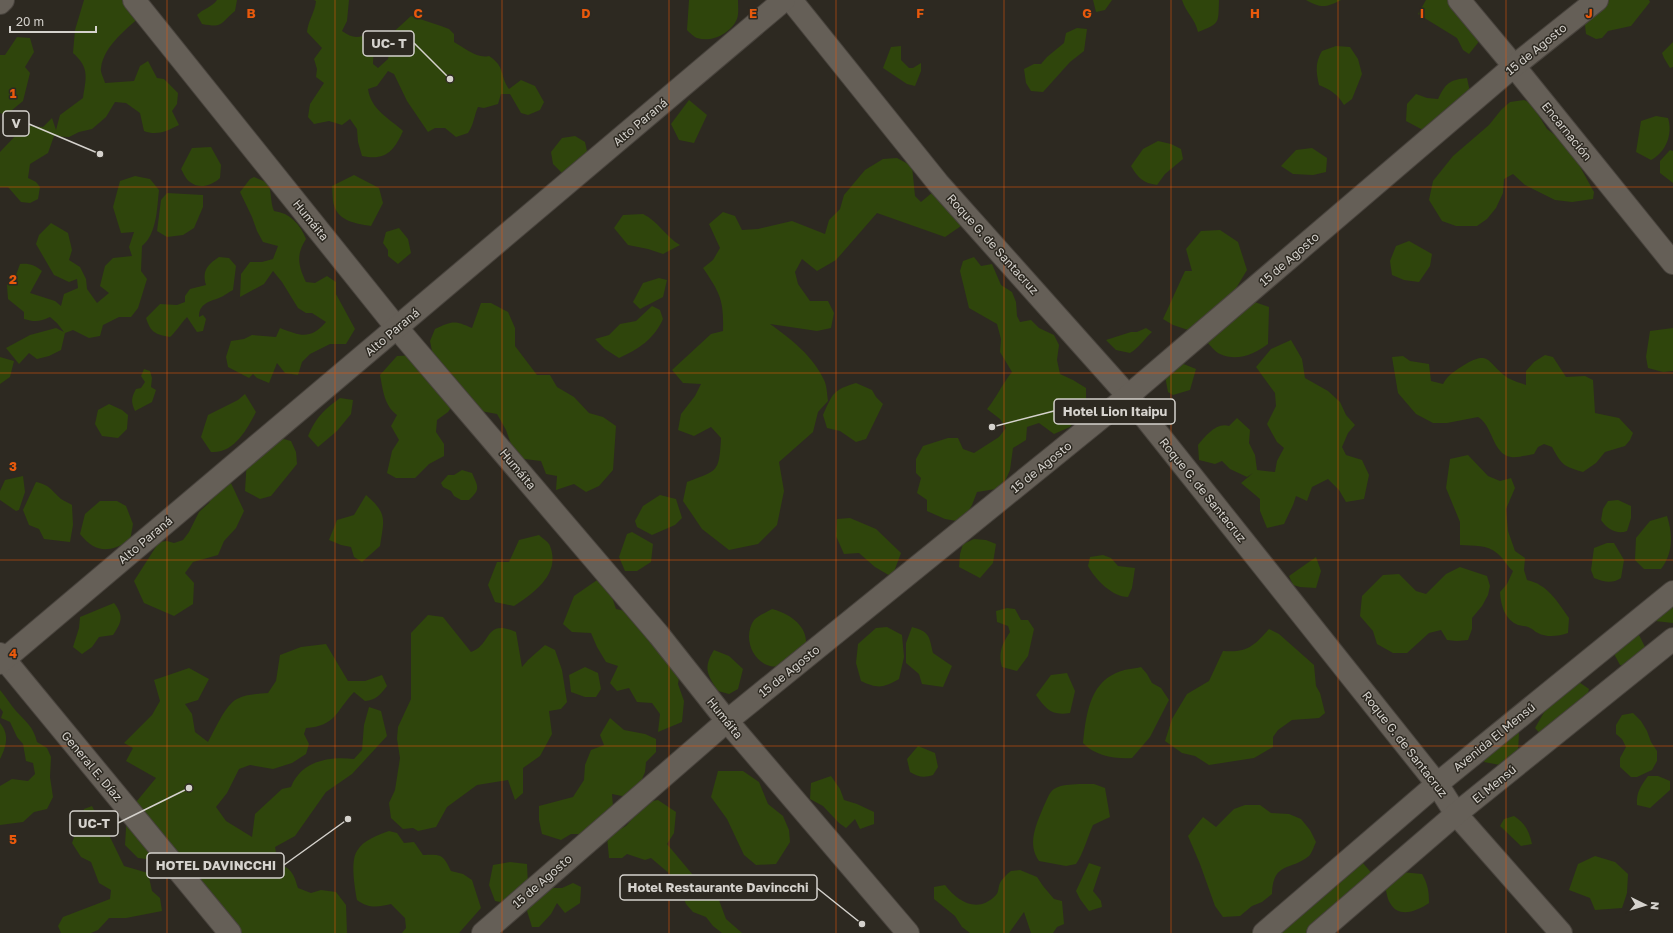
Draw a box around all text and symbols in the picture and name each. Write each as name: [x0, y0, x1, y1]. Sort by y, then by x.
text: B: [246, 5, 256, 21]
text: C: [413, 5, 423, 21]
text: D: [581, 5, 591, 21]
text: E: [749, 5, 757, 21]
text: F: [916, 5, 924, 21]
text: G: [1082, 5, 1092, 21]
text: H: [1250, 5, 1260, 21]
text: I: [1420, 5, 1424, 21]
text: J: [1585, 5, 1593, 21]
scale bar: [10, 8, 96, 34]
text: 20 m: [16, 14, 44, 29]
street label: 15 de Agosto: [1503, 20, 1569, 78]
callout: UC- T: [363, 31, 414, 56]
text: UC- T: [371, 35, 407, 51]
text: 1: [10, 85, 17, 101]
street label: Alto Paraná: [610, 95, 670, 149]
street label: Encarnación: [1539, 99, 1595, 163]
callout: V: [3, 111, 29, 136]
text: V: [11, 115, 21, 131]
street label: Roque G. de Santacruz: [944, 191, 1042, 297]
street label: Humáita: [290, 196, 332, 244]
street label: 15 de Agosto: [1256, 229, 1322, 289]
text: 2: [9, 271, 17, 287]
street label: Alto Paraná: [362, 305, 422, 359]
callout: Hotel Lion Itaipu: [1054, 399, 1175, 424]
text: Hotel Lion Itaipu: [1063, 403, 1167, 419]
street label: Roque G. de Santacruz: [1156, 435, 1250, 545]
street label: 15 de Agosto: [1008, 438, 1074, 496]
street label: Humáita: [497, 446, 539, 492]
text: 3: [9, 458, 17, 474]
street label: Alto Paraná: [115, 513, 175, 567]
street label: 15 de Agosto: [756, 642, 822, 700]
text: 4: [9, 645, 17, 661]
street label: Roque G. de Santacruz: [1359, 688, 1451, 800]
street label: Humáita: [704, 694, 746, 742]
street label: Avenida El Mensú: [1450, 699, 1538, 775]
street label: General E. Díaz: [58, 728, 126, 804]
street label: El Mensú: [1469, 762, 1519, 806]
callout: UC-T: [70, 811, 118, 836]
text: UC-T: [78, 815, 110, 831]
text: 5: [9, 831, 17, 847]
street label: 15 de Agosto: [509, 851, 575, 911]
callout: HOTEL DAVINCCHI: [147, 853, 284, 878]
text: HOTEL DAVINCCHI: [156, 857, 276, 873]
callout: Hotel Restaurante Davincchi: [620, 875, 817, 900]
text: Hotel Restaurante Davincchi: [628, 879, 808, 895]
north arrow: [1625, 885, 1665, 925]
text: N: [1649, 901, 1662, 911]

